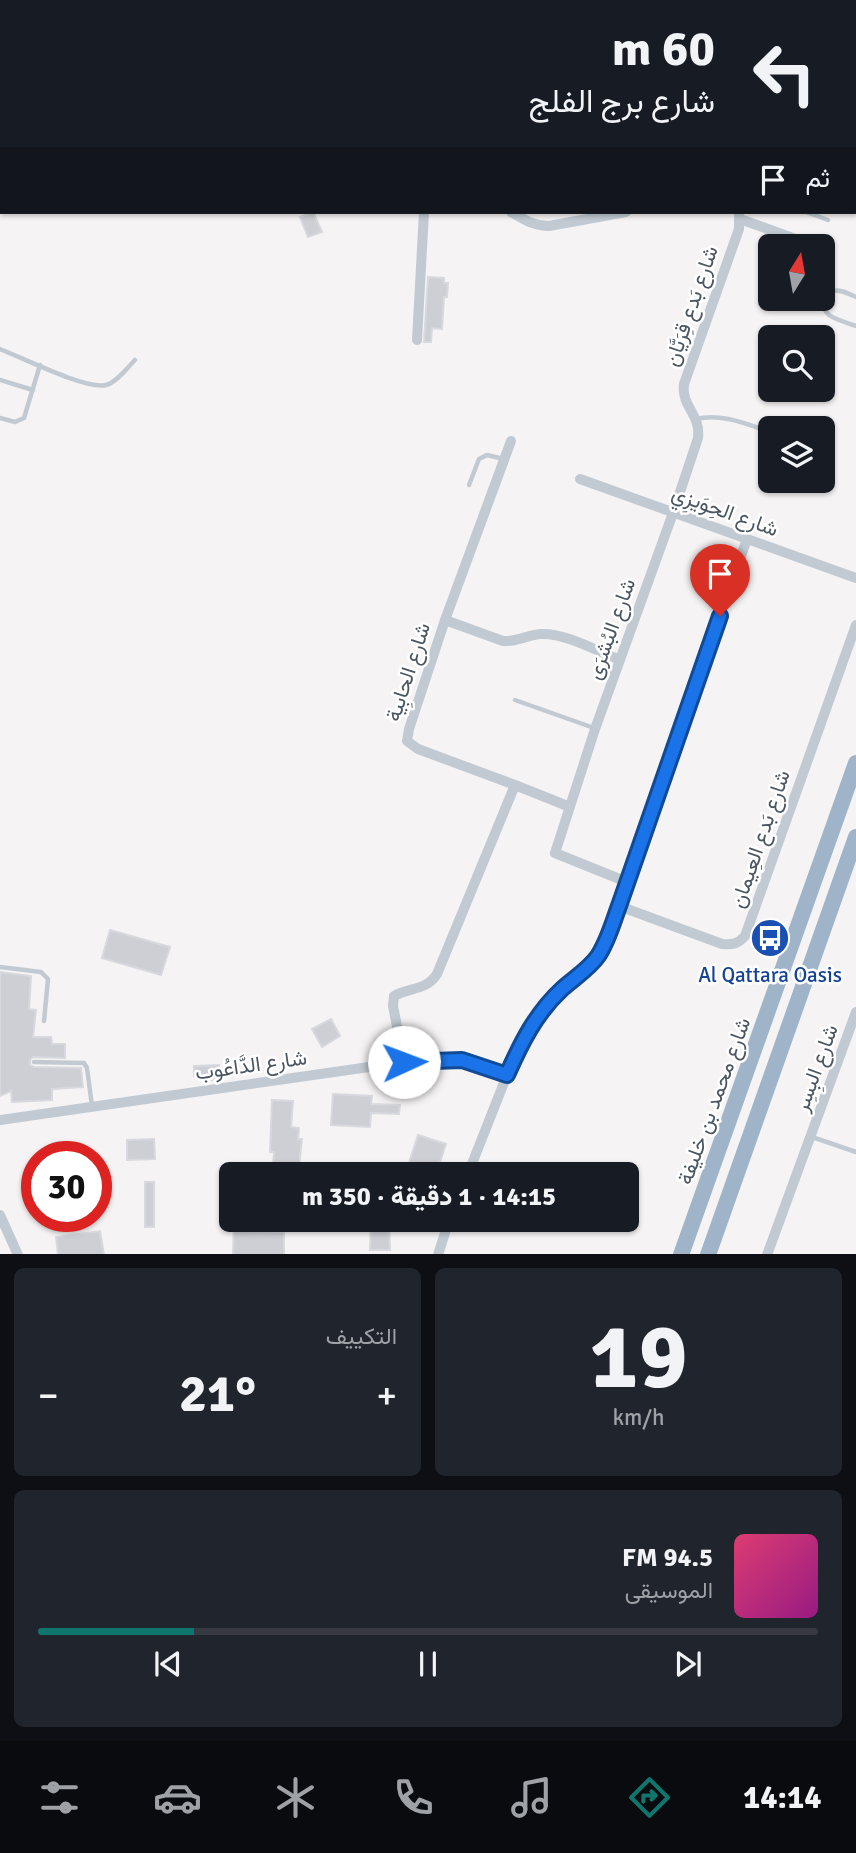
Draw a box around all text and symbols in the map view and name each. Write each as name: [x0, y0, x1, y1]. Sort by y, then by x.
text: 60 m: [612, 19, 715, 79]
icon: left: [739, 28, 830, 119]
text: شارع برج الفلج: [529, 82, 715, 121]
icon: arrive: [754, 161, 792, 199]
text: ثم: [806, 163, 830, 195]
north arrow: [758, 234, 835, 312]
map controls: [758, 234, 835, 493]
street label: شارع بَدع قِرَيَّان: [658, 242, 725, 370]
button: search: [758, 325, 835, 402]
button: layers: [758, 416, 835, 493]
street label: شارع الحِوَيزِي: [667, 480, 782, 546]
pin: [690, 544, 750, 616]
icon: arrive: [701, 555, 739, 593]
street label: شارع البُشرَى: [581, 575, 642, 683]
street label: شارع الحابِية: [380, 619, 439, 726]
street label: شارع بَدع العِيمان: [724, 767, 797, 912]
bus stop icon: Al Qattara Oasis: [749, 917, 791, 959]
place label: Al Qattara Oasis: [698, 962, 842, 988]
street label: شارع محمد بن خليفة: [672, 1014, 757, 1188]
street label: شارع البِسِر: [788, 1021, 847, 1117]
position arrow: [367, 1025, 441, 1099]
street label: شارع الدَّاعُوب: [193, 1044, 309, 1087]
speed limit sign: 30: [21, 1141, 112, 1232]
text: 14:15 · 1 دقيقة · 350 m: [302, 1181, 556, 1213]
text: 19: [589, 1301, 688, 1414]
text: التكييف: [326, 1322, 397, 1351]
text: 21°: [179, 1362, 256, 1426]
text: −: [38, 1372, 59, 1419]
text: +: [376, 1372, 397, 1419]
text: km/h: [612, 1403, 665, 1432]
text: 94.5 FM: [622, 1542, 713, 1574]
text: الموسيقى: [625, 1576, 713, 1605]
icon: previous: [149, 1645, 187, 1683]
icon: pause: [409, 1645, 447, 1683]
icon: next: [669, 1645, 707, 1683]
icon: filters: [35, 1773, 84, 1822]
icon: car: [153, 1773, 202, 1822]
icon: climate: [271, 1773, 320, 1822]
icon: phone: [389, 1773, 438, 1822]
icon: music: [507, 1773, 556, 1822]
icon: directions: [625, 1773, 674, 1822]
text: 14:14: [743, 1778, 821, 1817]

